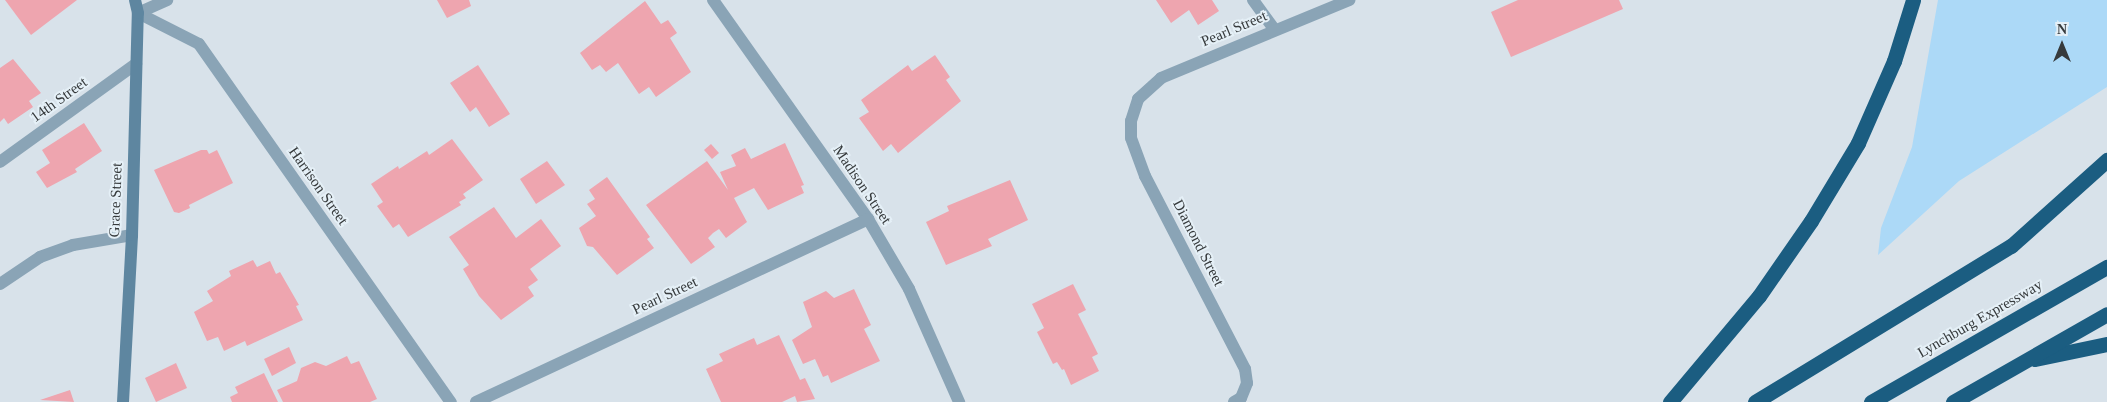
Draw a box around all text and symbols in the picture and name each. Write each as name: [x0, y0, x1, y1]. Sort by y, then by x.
street label: Pearl Street: [1198, 7, 1270, 51]
north arrow: [2037, 20, 2087, 70]
text: N: [2057, 22, 2067, 37]
street label: 14th Street: [27, 73, 91, 127]
street label: Madison Street: [829, 142, 895, 228]
street label: Harrison Street: [284, 143, 352, 229]
street label: Grace Street: [106, 162, 126, 238]
street label: Diamond Street: [1169, 197, 1227, 289]
street label: Pearl Street: [630, 273, 700, 319]
street label: Lynchburg Expressway: [1914, 276, 2046, 362]

